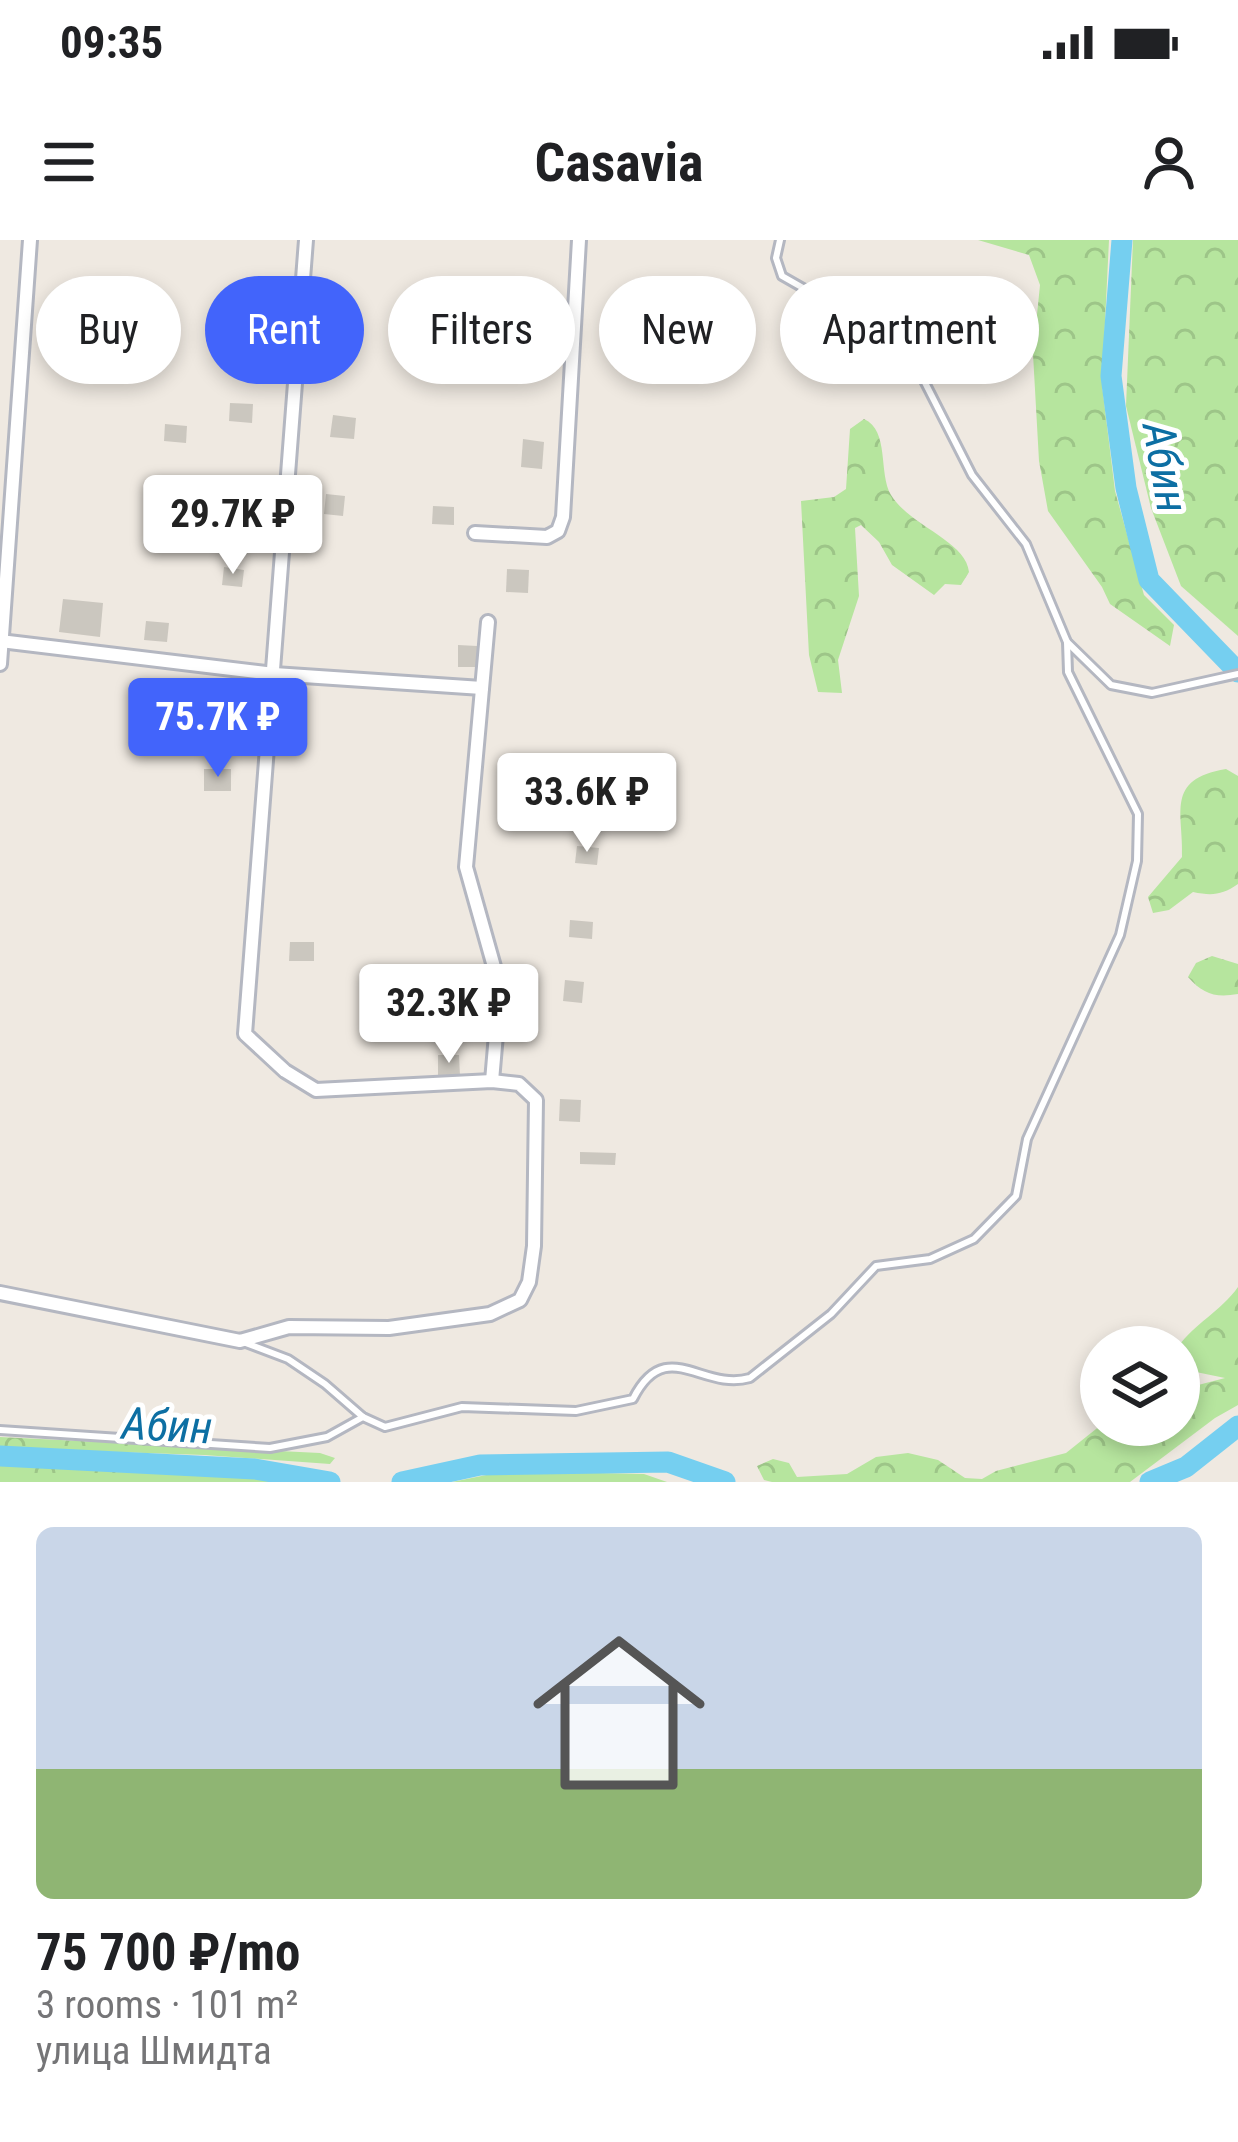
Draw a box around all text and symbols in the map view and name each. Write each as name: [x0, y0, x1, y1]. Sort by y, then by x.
text: 09:35: [60, 16, 163, 69]
icon: menu: [36, 129, 102, 195]
icon: person: [1136, 129, 1202, 195]
text: Casavia: [534, 131, 704, 194]
chip: Buy: [36, 276, 181, 384]
chip: Rent: [205, 276, 364, 384]
chip: Filters: [388, 276, 575, 384]
chip: New: [599, 276, 756, 384]
chip: Apartment: [780, 276, 1039, 384]
water label: Абин: [1131, 416, 1199, 516]
pin: 29.7K ₽: [122, 475, 344, 577]
text: 29.7K ₽: [170, 491, 296, 537]
pin: 75.7K ₽: [107, 678, 329, 780]
text: 75.7K ₽: [155, 694, 281, 740]
pin: 33.6K ₽: [476, 753, 698, 855]
text: 33.6K ₽: [524, 769, 650, 815]
pin: 32.3K ₽: [338, 964, 560, 1066]
text: 32.3K ₽: [386, 980, 512, 1026]
map controls: [1080, 1326, 1200, 1446]
button: layers: [1080, 1326, 1200, 1446]
water label: Абин: [118, 1397, 214, 1454]
icon: home: [511, 1605, 727, 1821]
text: 75 700 ₽/mo: [36, 1923, 300, 1982]
text: 3 rooms · 101 m²: [36, 1982, 298, 2028]
text: улица Шмидта: [36, 2028, 272, 2074]

